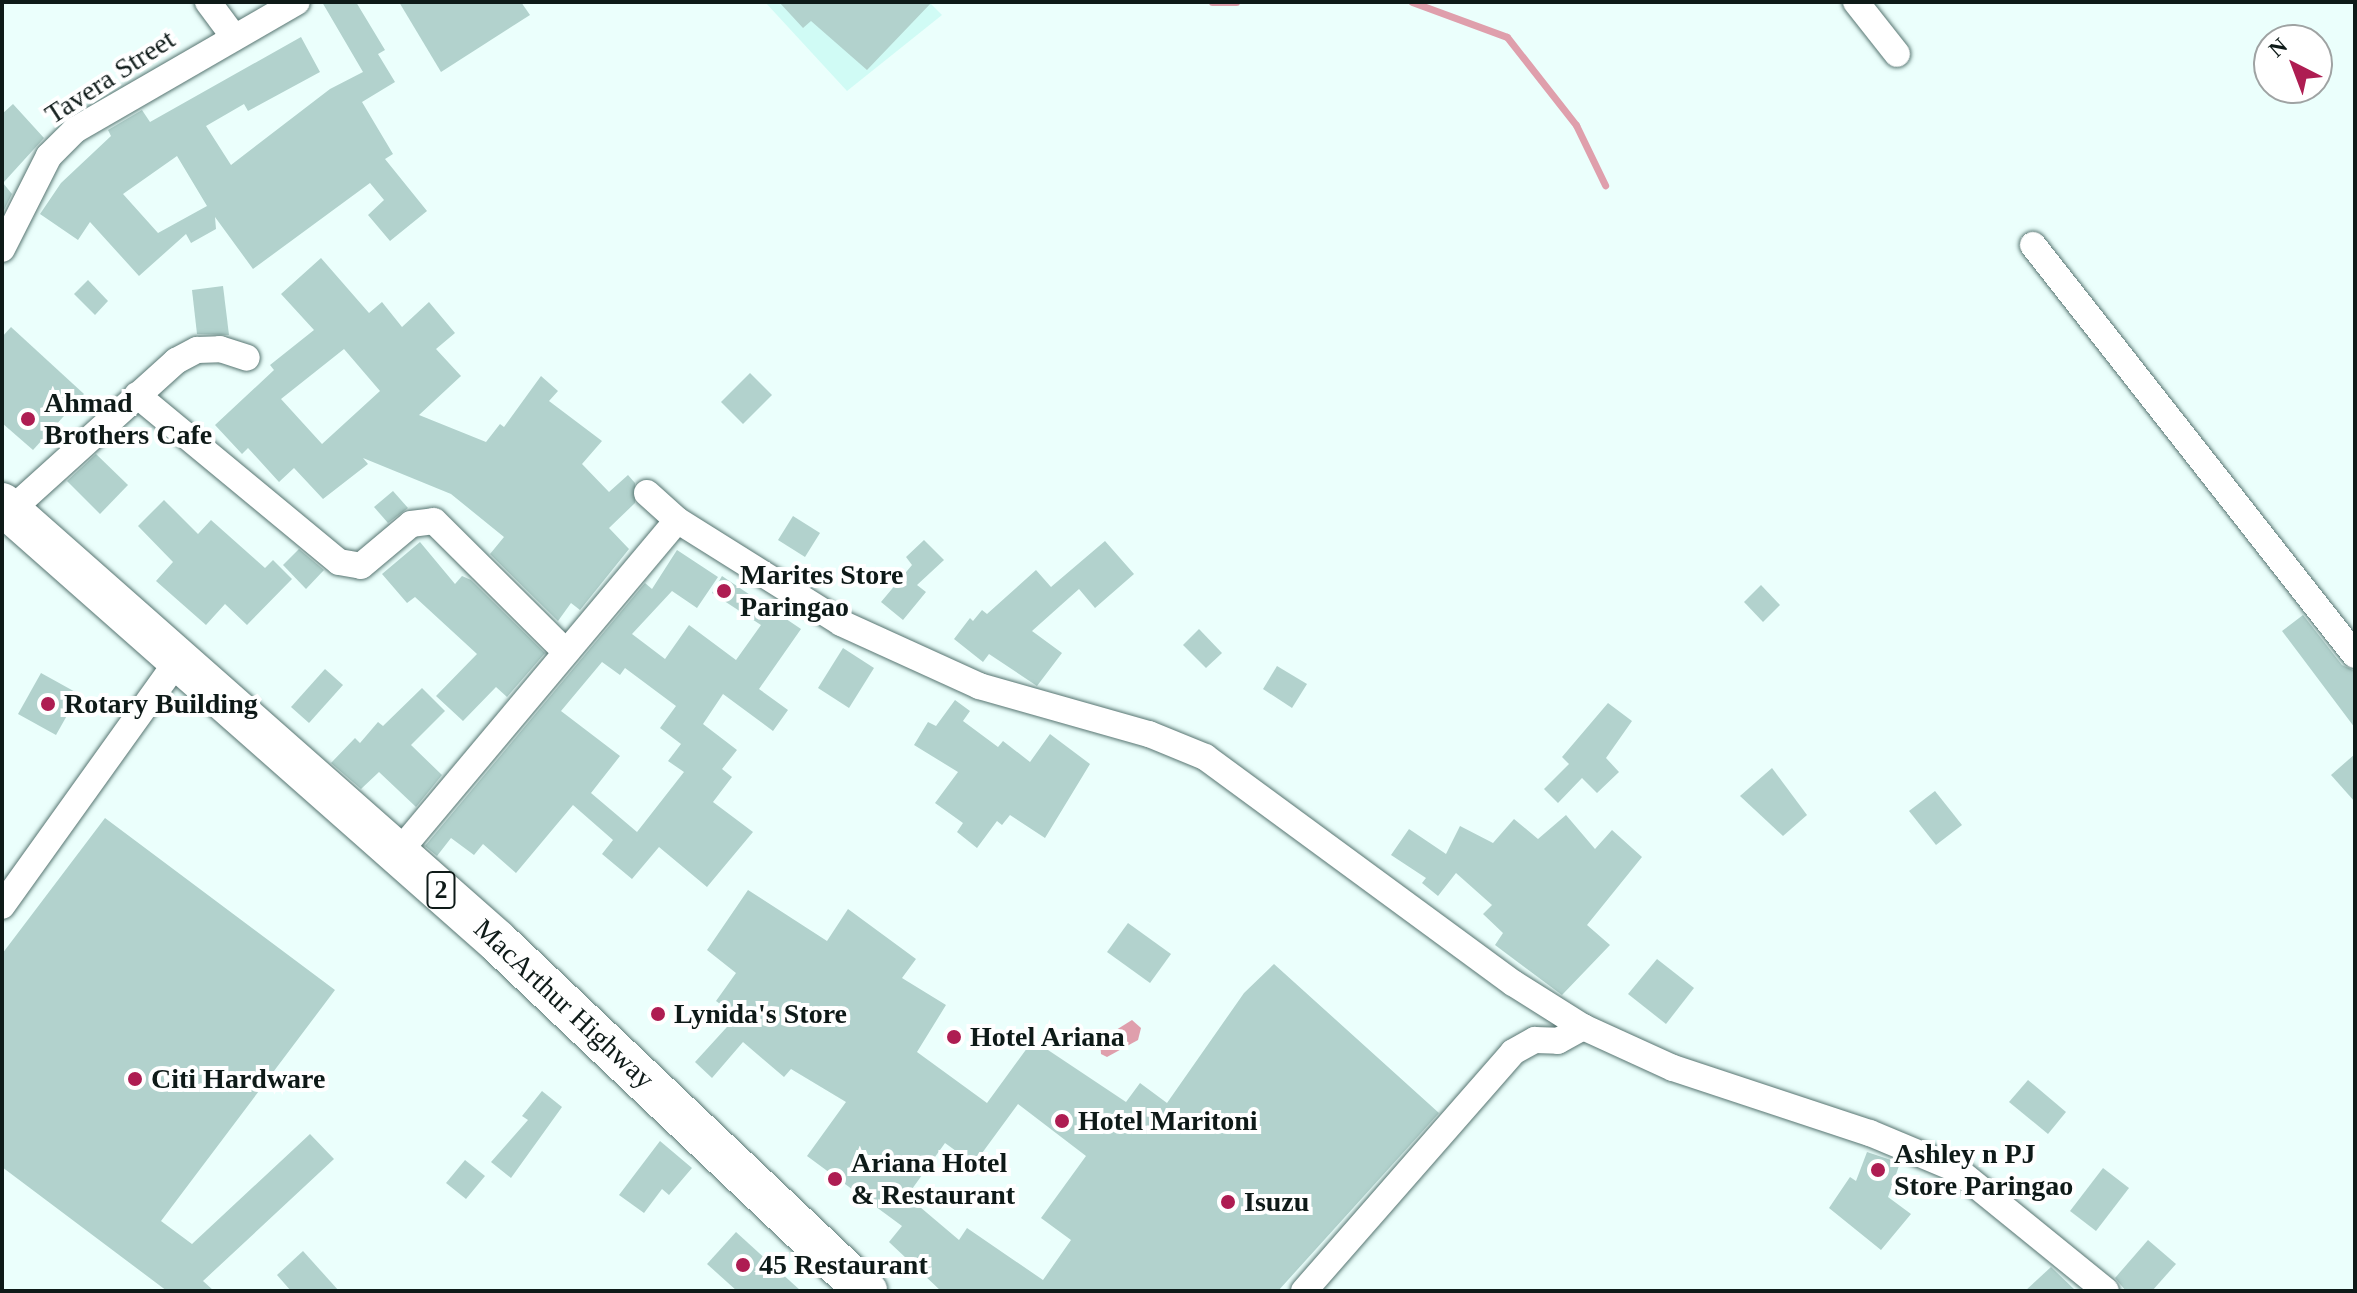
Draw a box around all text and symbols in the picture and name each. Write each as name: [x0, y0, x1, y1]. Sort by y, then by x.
street label: Tavera Street: [39, 23, 181, 131]
north arrow: [2253, 24, 2333, 104]
text: N: [2264, 33, 2292, 62]
place label: Ahmad Brothers Cafe: [44, 386, 212, 452]
marker: Ahmad Brothers Cafe: [19, 410, 37, 428]
place label: Marites Store Paringao: [740, 558, 904, 624]
marker: Marites Store Paringao: [715, 582, 733, 600]
place label: Rotary Building: [64, 687, 258, 721]
marker: Rotary Building: [39, 695, 57, 713]
road number: 2: [425, 868, 457, 912]
street label: MacArthur Highway: [467, 912, 661, 1096]
place label: Lynida's Store: [674, 997, 847, 1031]
marker: Lynida's Store: [649, 1005, 667, 1023]
place label: Hotel Ariana: [970, 1020, 1126, 1054]
marker: Hotel Ariana: [945, 1028, 963, 1046]
place label: Citi Hardware: [151, 1062, 325, 1096]
marker: Citi Hardware: [126, 1070, 144, 1088]
place label: Hotel Maritoni: [1078, 1104, 1258, 1138]
marker: Hotel Maritoni: [1053, 1112, 1071, 1130]
place label: Ashley n PJ Store Paringao: [1894, 1137, 2073, 1203]
place label: Ariana Hotel & Restaurant: [851, 1146, 1015, 1212]
marker: Ashley n PJ Store Paringao: [1869, 1161, 1887, 1179]
marker: Ariana Hotel & Restaurant: [826, 1170, 844, 1188]
place label: Isuzu: [1244, 1185, 1309, 1219]
marker: Isuzu: [1219, 1193, 1237, 1211]
place label: 45 Restaurant: [759, 1248, 928, 1282]
marker: 45 Restaurant: [734, 1256, 752, 1274]

